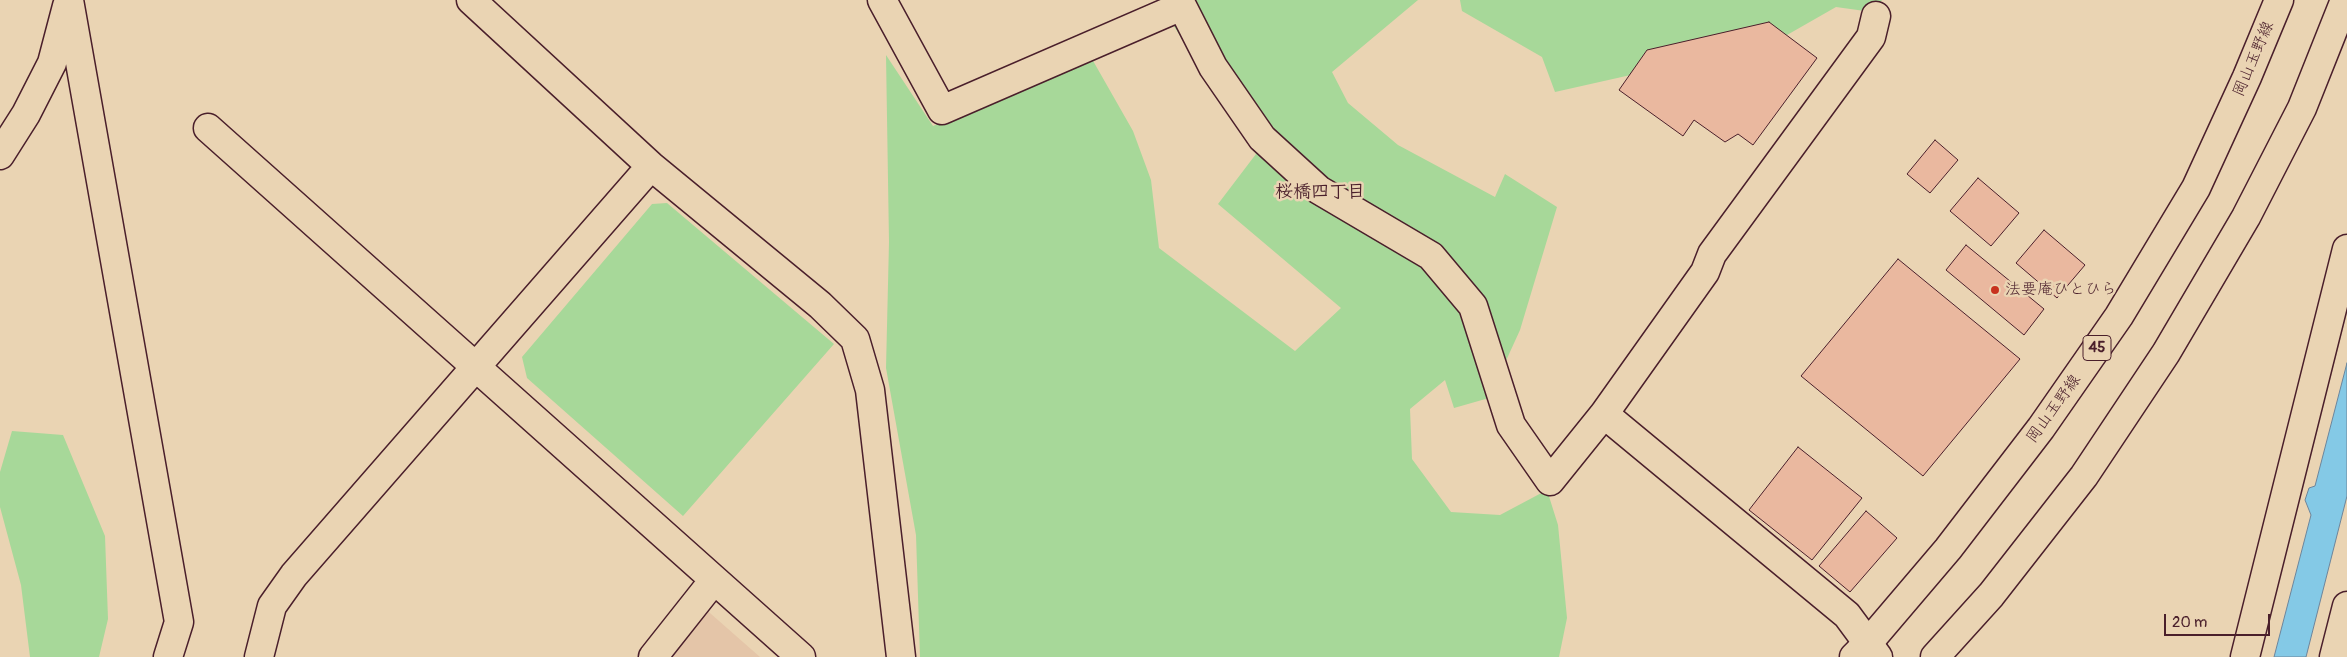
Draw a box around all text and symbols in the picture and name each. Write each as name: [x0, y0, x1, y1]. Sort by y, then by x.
street label: 岡山玉野線: [2230, 18, 2278, 100]
district label: 桜橋四丁目: [1275, 181, 1365, 203]
place label: 法要庵ひとひら: [2005, 280, 2117, 300]
marker: 法要庵ひとひら: [1989, 284, 2001, 296]
road number: 45: [2083, 336, 2111, 360]
street label: 岡山玉野線: [2023, 371, 2085, 447]
scale bar: [2167, 604, 2273, 636]
text: 20 m: [2172, 613, 2207, 632]

